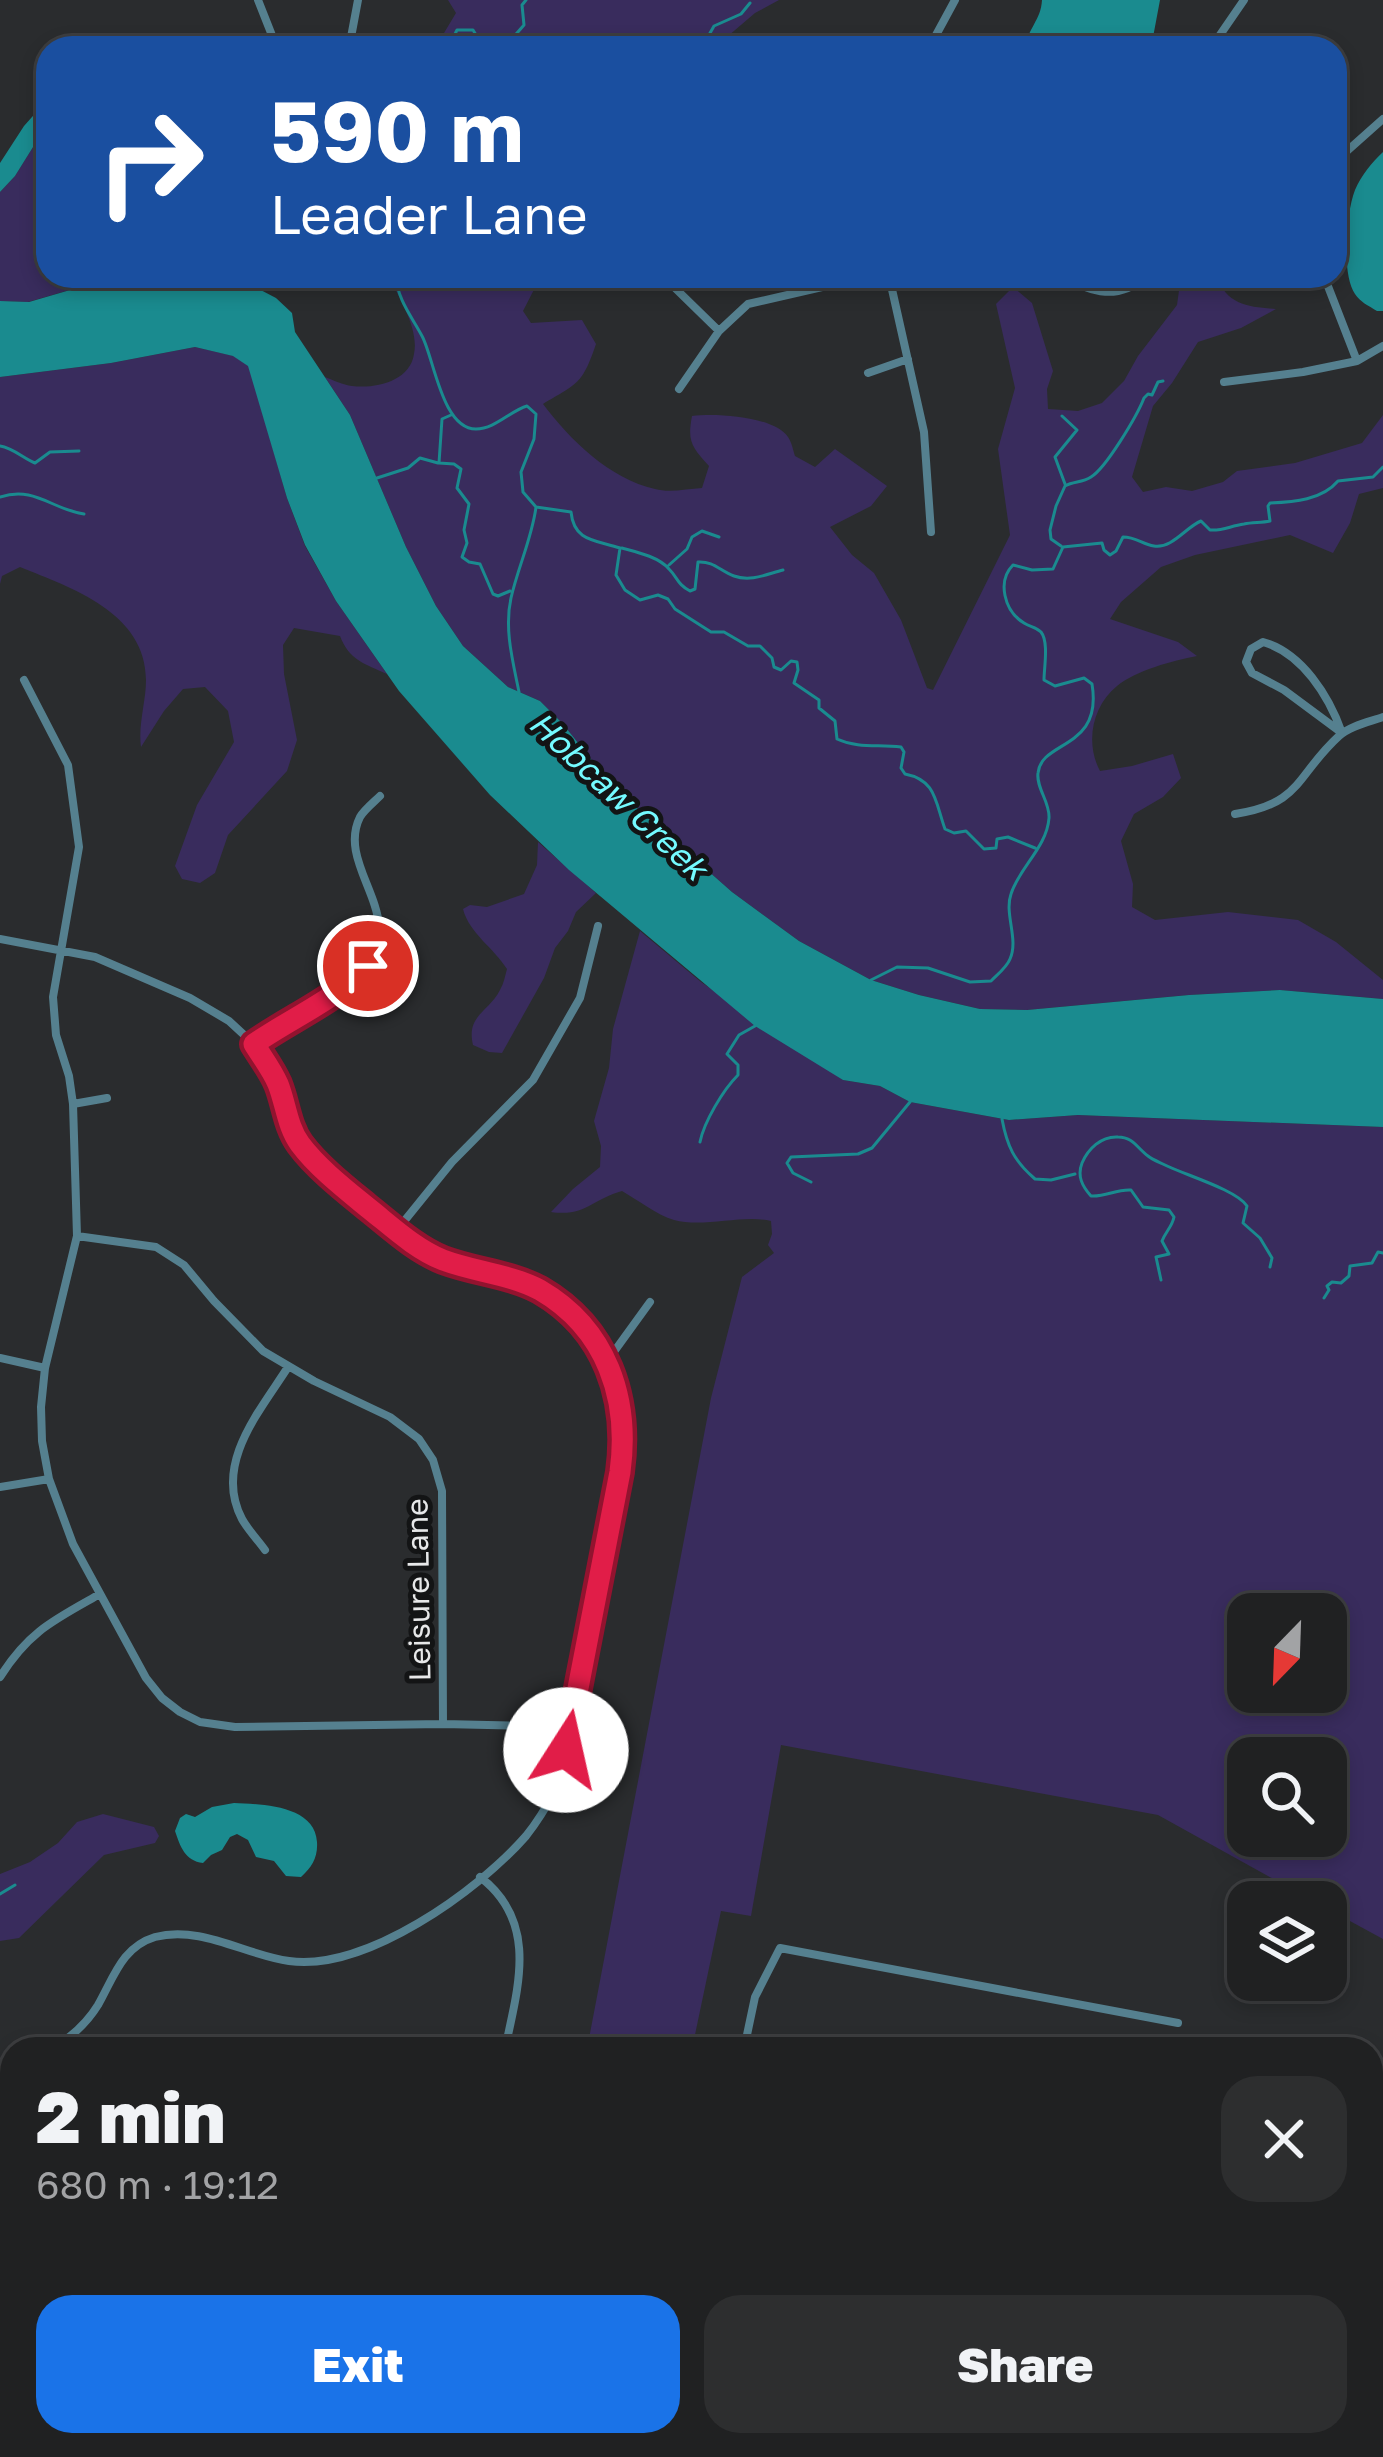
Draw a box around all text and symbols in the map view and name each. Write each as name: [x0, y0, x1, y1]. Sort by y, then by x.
text: 590 m: [270, 80, 524, 180]
icon: right: [72, 84, 228, 240]
text: Leader Lane: [270, 181, 588, 246]
water label: Hobcaw Creek: [522, 703, 718, 889]
pin: [317, 915, 419, 1017]
icon: arrive: [335, 933, 401, 999]
street label: Leisure Lane: [398, 1498, 438, 1682]
north arrow: [1227, 1593, 1347, 1713]
map controls: [1227, 1593, 1347, 2001]
position arrow: [503, 1687, 629, 1813]
button: search: [1227, 1737, 1347, 1857]
button: layers: [1227, 1881, 1347, 2001]
text: 2 min: [36, 2072, 226, 2159]
button: close: [1221, 2076, 1347, 2202]
text: 680 m · 19:12: [36, 2161, 279, 2208]
button: Exit: [36, 2295, 680, 2433]
button: Share: [704, 2295, 1347, 2433]

